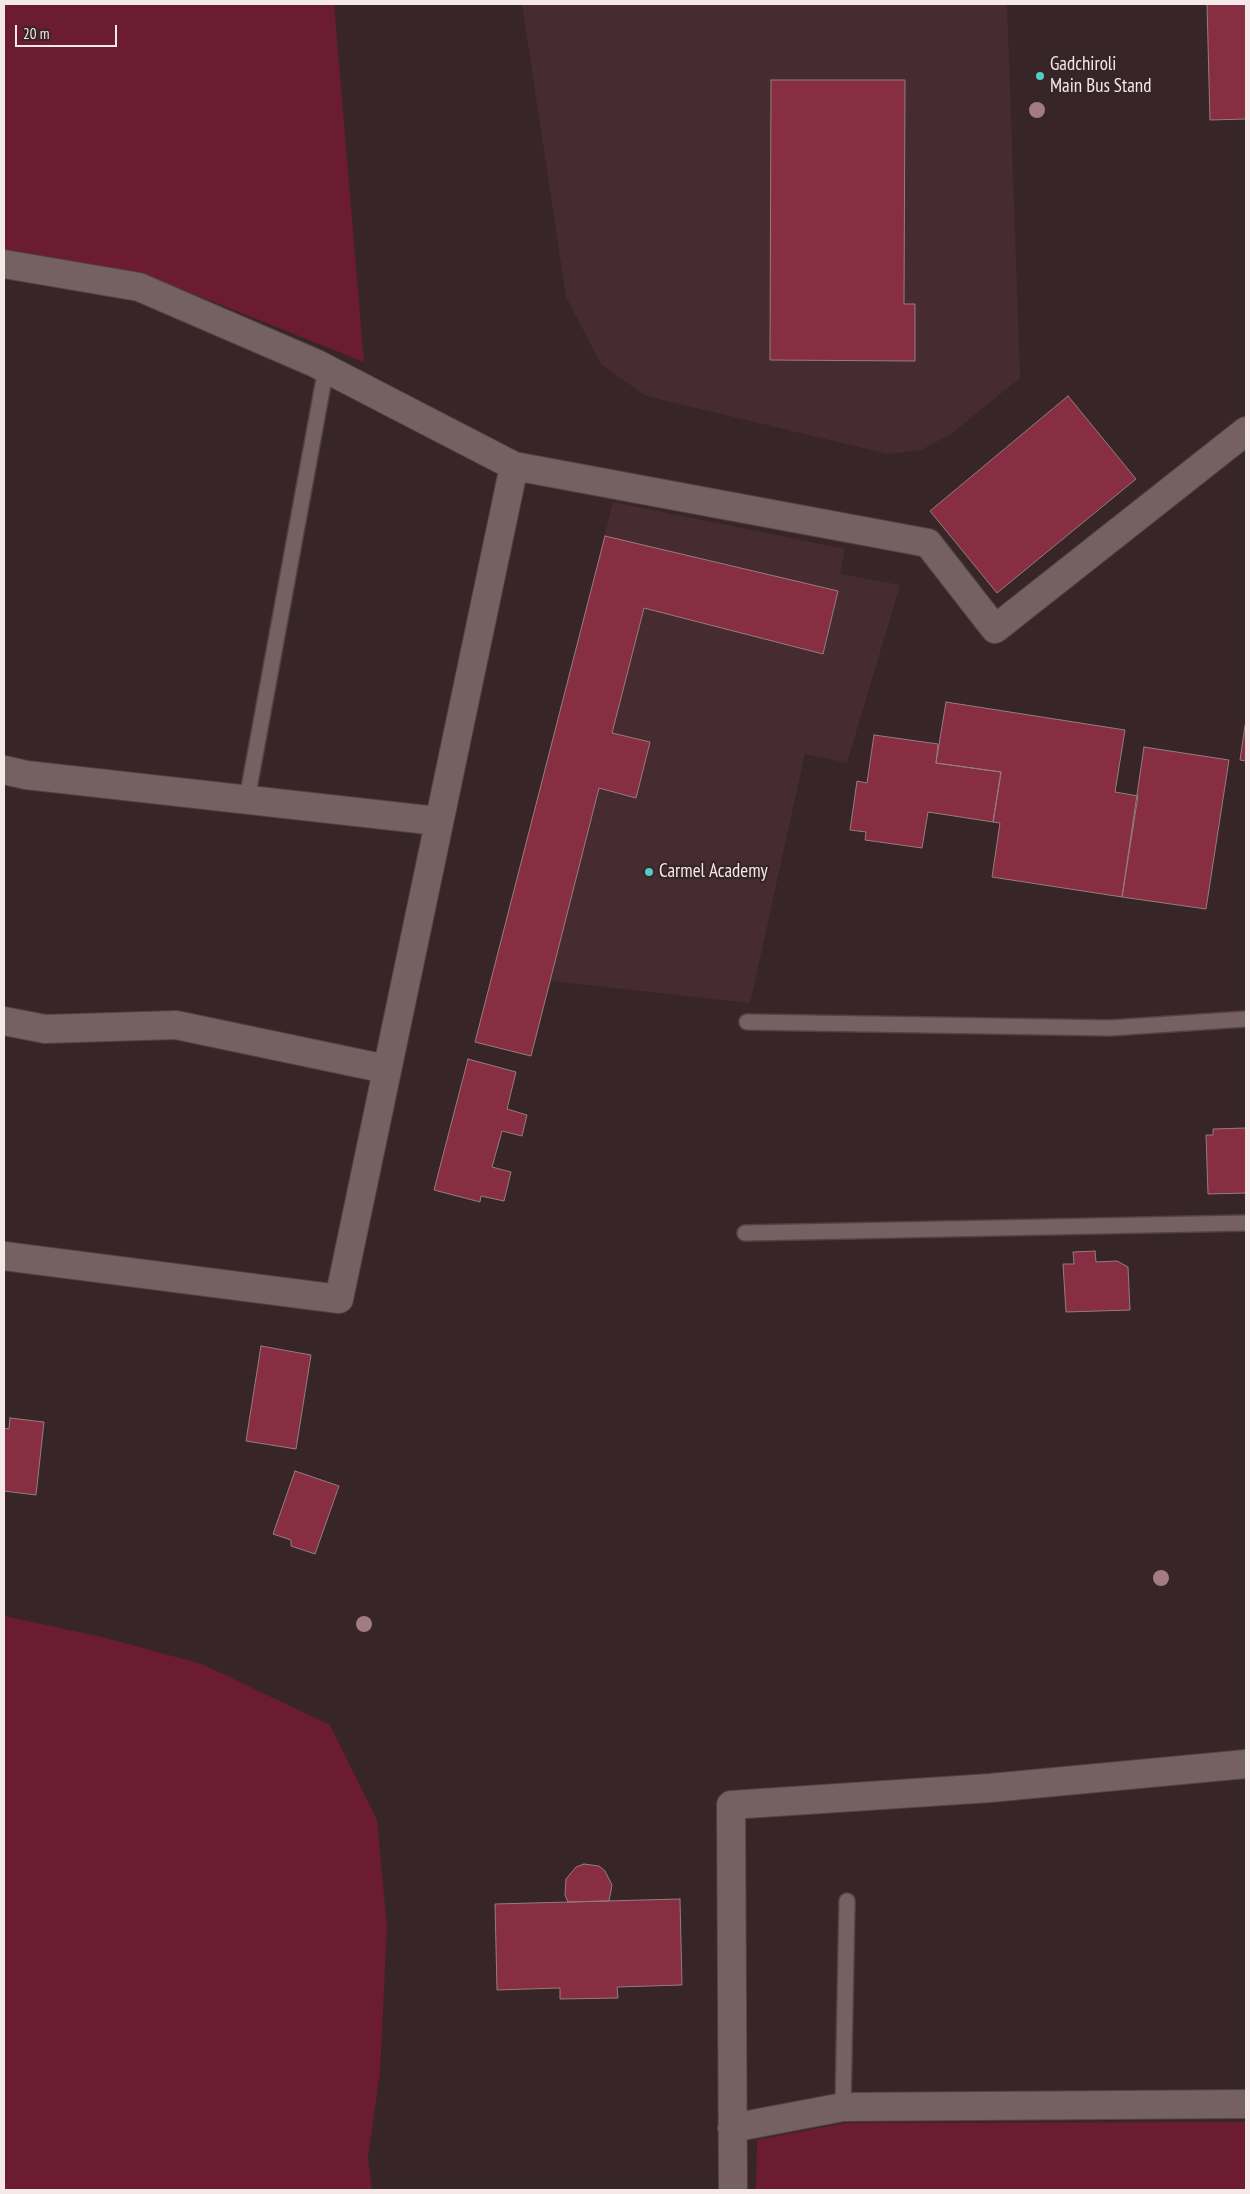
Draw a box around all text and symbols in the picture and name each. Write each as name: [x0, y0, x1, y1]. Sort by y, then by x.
scale bar: [18, 15, 120, 47]
text: 20 m: [23, 24, 49, 43]
place label: Gadchiroli Main Bus Stand: [1050, 54, 1151, 98]
marker: Gadchiroli Main Bus Stand: [1034, 70, 1046, 82]
place label: Carmel Academy: [659, 861, 768, 883]
marker: Carmel Academy: [643, 866, 655, 878]

